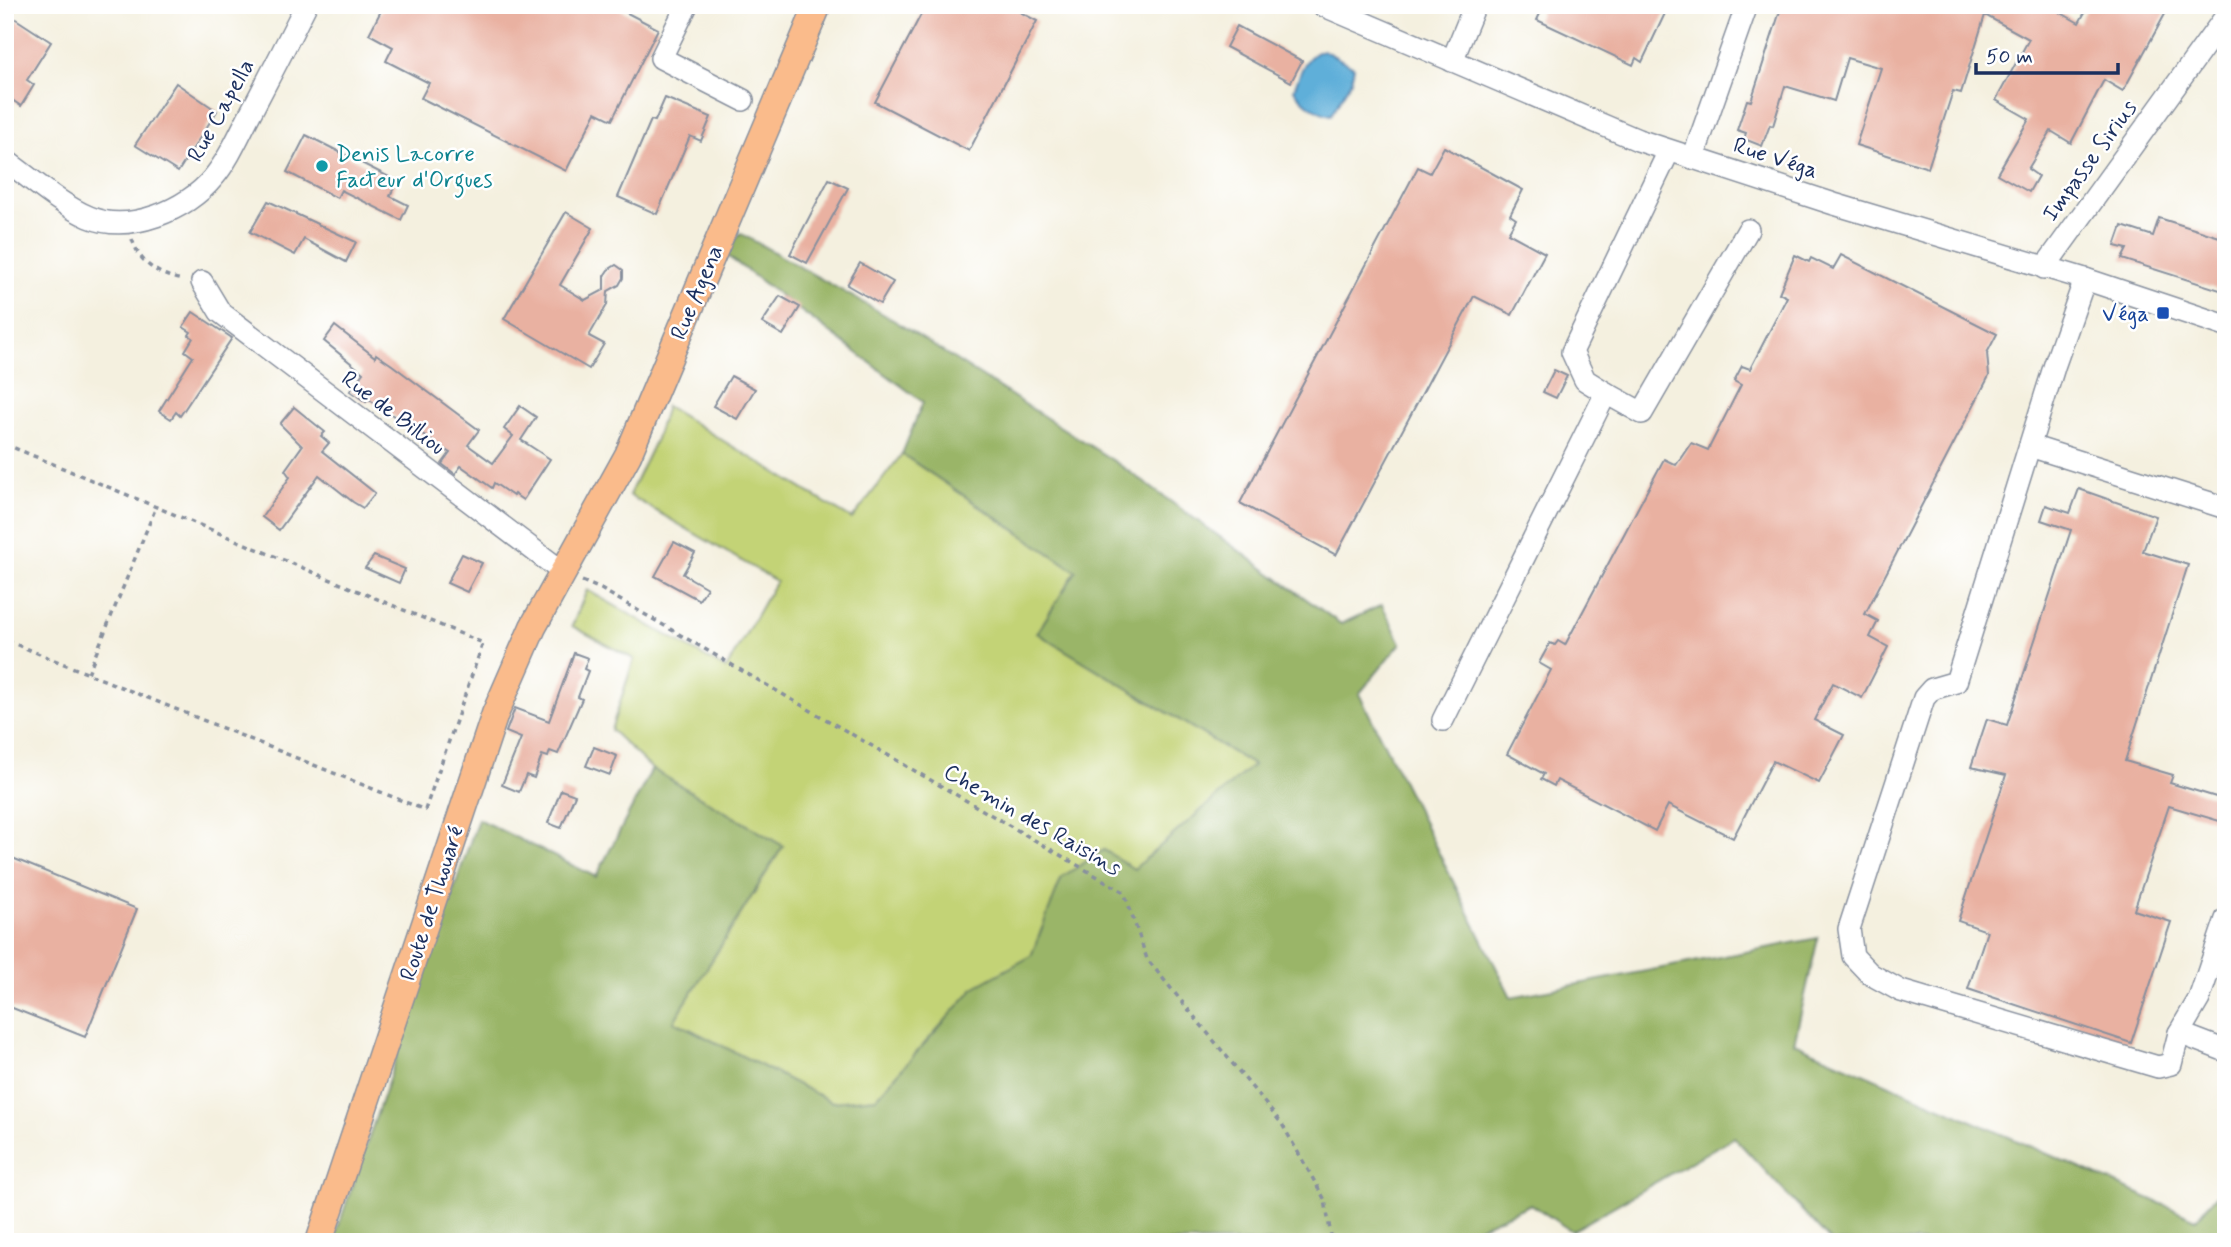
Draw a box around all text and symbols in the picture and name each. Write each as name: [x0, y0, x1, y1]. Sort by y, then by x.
scale bar: [1976, 32, 2117, 76]
text: 50 m: [1986, 43, 2033, 71]
street label: Rue Capella: [181, 54, 262, 168]
street label: Impasse Sirius: [2036, 94, 2145, 228]
street label: Rue Véga: [1729, 131, 1822, 187]
place label: Denis Lacorre Facteur d'Orgues: [336, 140, 493, 198]
marker: Denis Lacorre Facteur d'Orgues: [314, 158, 330, 174]
street label: Rue Agena: [664, 241, 731, 345]
place label: Véga: [2102, 300, 2149, 330]
marker: Véga: [2155, 305, 2171, 321]
street label: Rue de Billiou: [335, 365, 451, 463]
street label: Chemin des Raisins: [938, 758, 1126, 884]
street label: Route de Thouaré: [394, 822, 472, 985]

